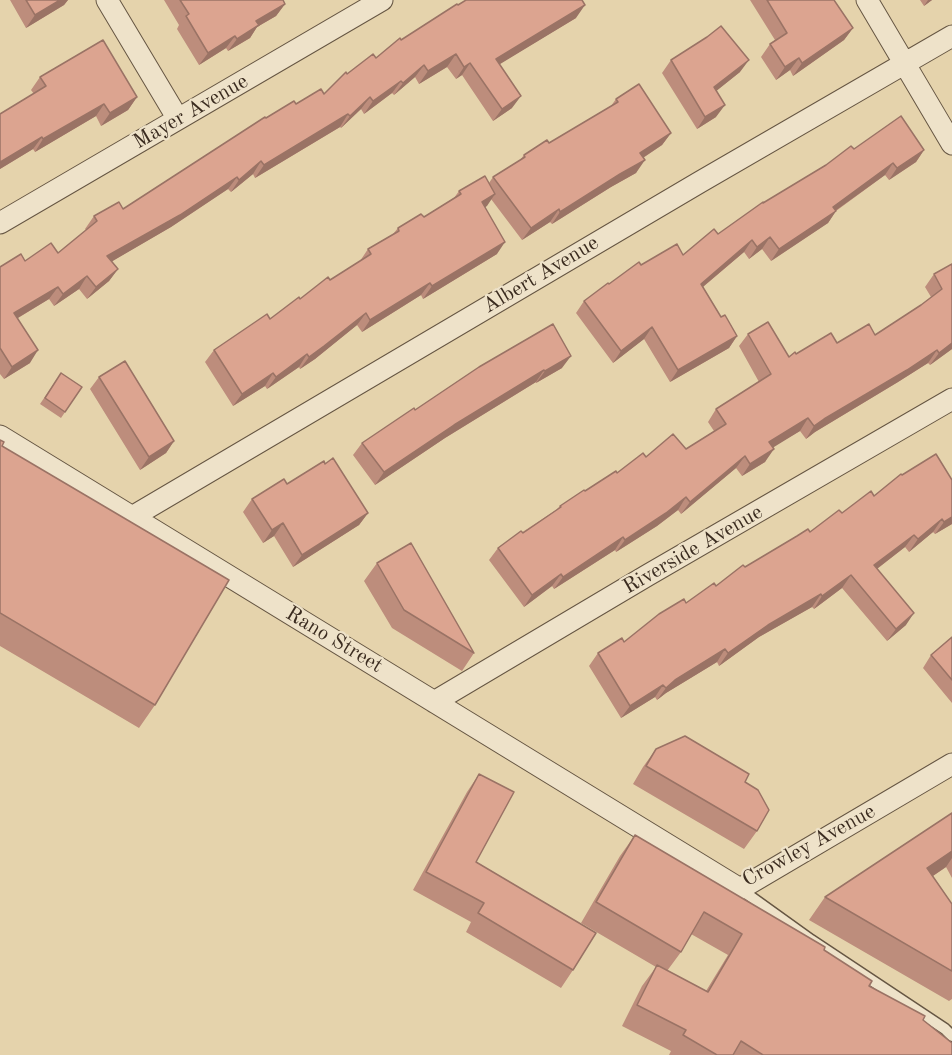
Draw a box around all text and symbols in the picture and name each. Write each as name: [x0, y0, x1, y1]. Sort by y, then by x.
street label: Mayer Avenue: [129, 69, 253, 155]
street label: Albert Avenue: [479, 231, 603, 319]
street label: Riverside Avenue: [619, 500, 767, 600]
street label: Rano Street: [281, 601, 387, 679]
street label: Crowley Avenue: [738, 799, 880, 893]

